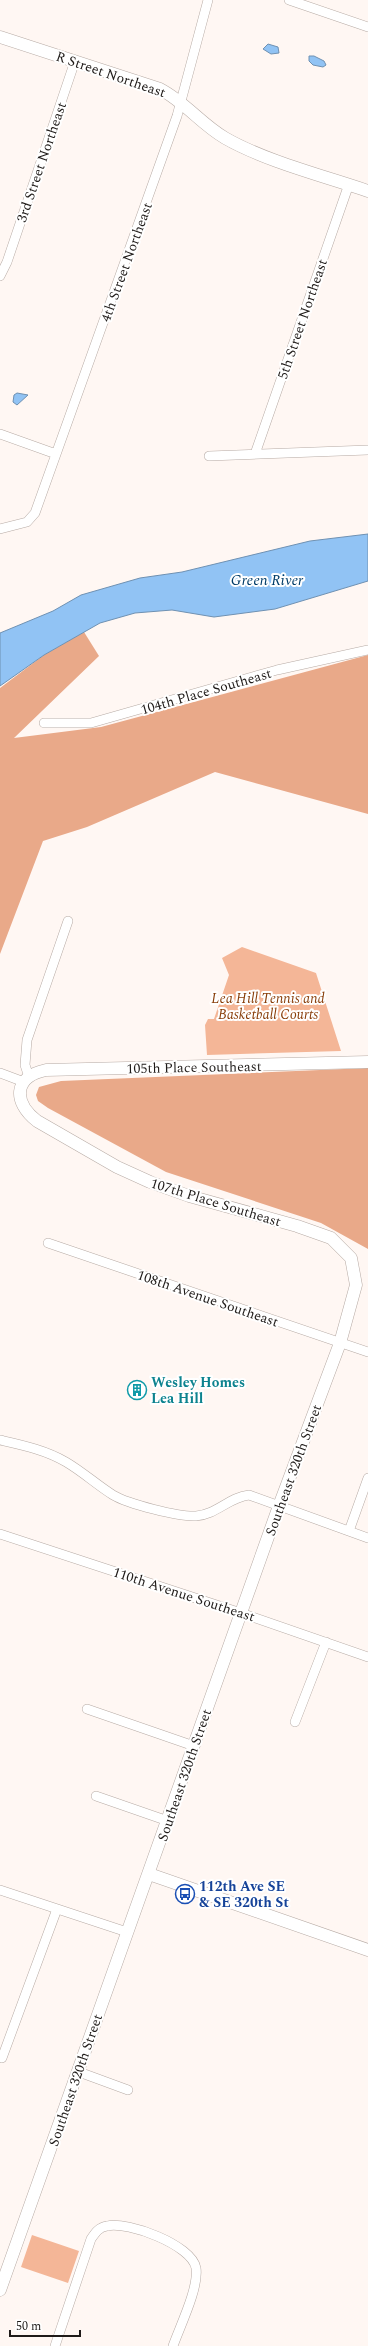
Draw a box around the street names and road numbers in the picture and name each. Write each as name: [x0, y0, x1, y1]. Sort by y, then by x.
street label: R Street Northeast: [53, 46, 169, 103]
street label: 3rd Street Northeast: [11, 99, 72, 225]
street label: 4th Street Northeast: [95, 199, 158, 325]
street label: 5th Street Northeast: [272, 256, 333, 382]
street label: 104th Place Southeast: [138, 663, 274, 720]
street label: 105th Place Southeast: [126, 1056, 262, 1079]
street label: 107th Place Southeast: [148, 1173, 284, 1232]
street label: 108th Avenue Southeast: [134, 1264, 281, 1333]
street label: Southeast 320th Street: [260, 1401, 327, 1539]
street label: 110th Avenue Southeast: [110, 1562, 258, 1627]
street label: Southeast 320th Street: [152, 1706, 217, 1844]
street label: Southeast 320th Street: [43, 2011, 108, 2149]

